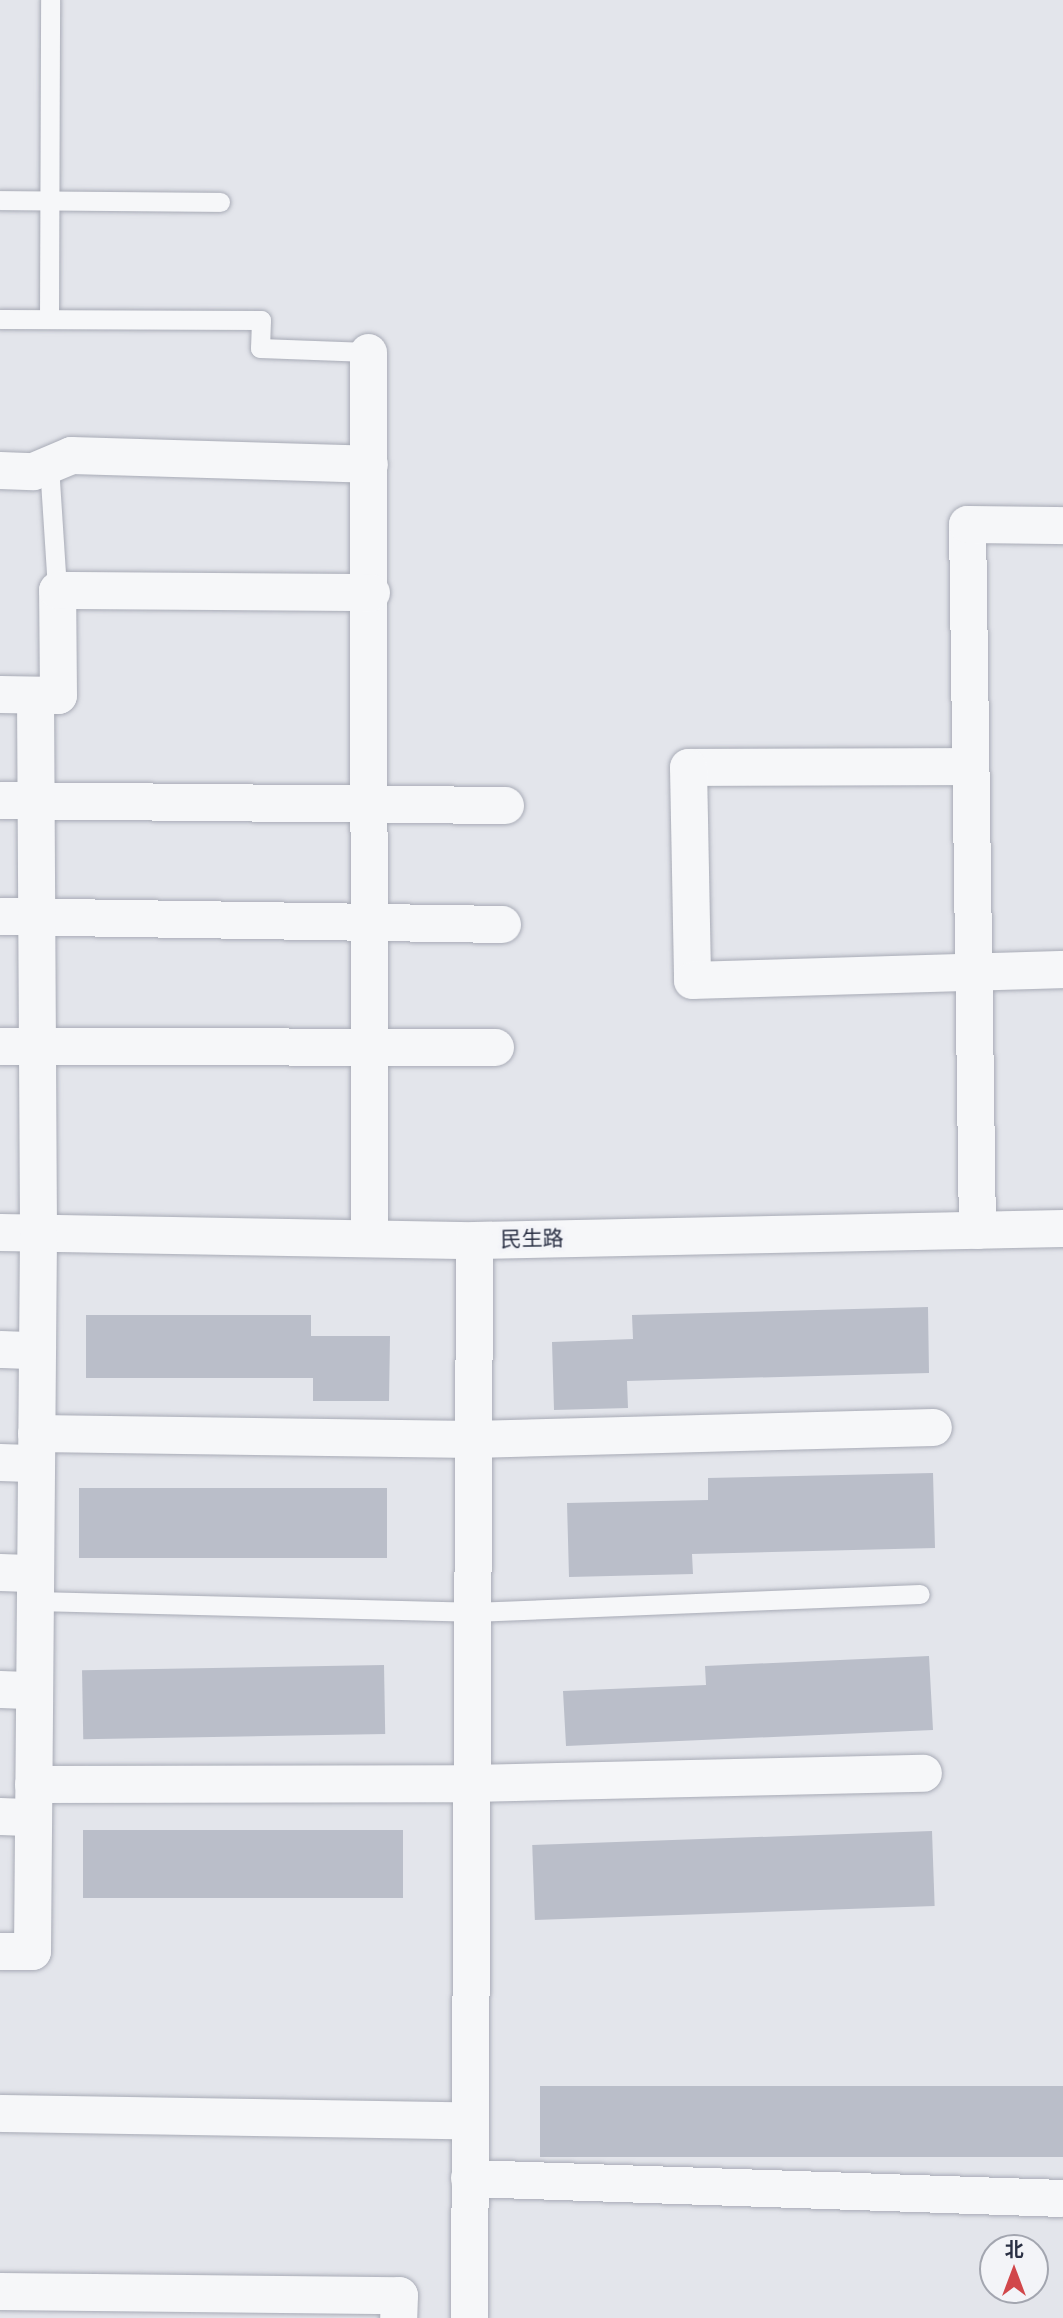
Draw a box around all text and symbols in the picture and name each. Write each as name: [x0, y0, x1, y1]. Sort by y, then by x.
street label: 民生路: [500, 1226, 564, 1252]
north arrow: [979, 2234, 1049, 2304]
text: 北: [1004, 2236, 1024, 2263]

